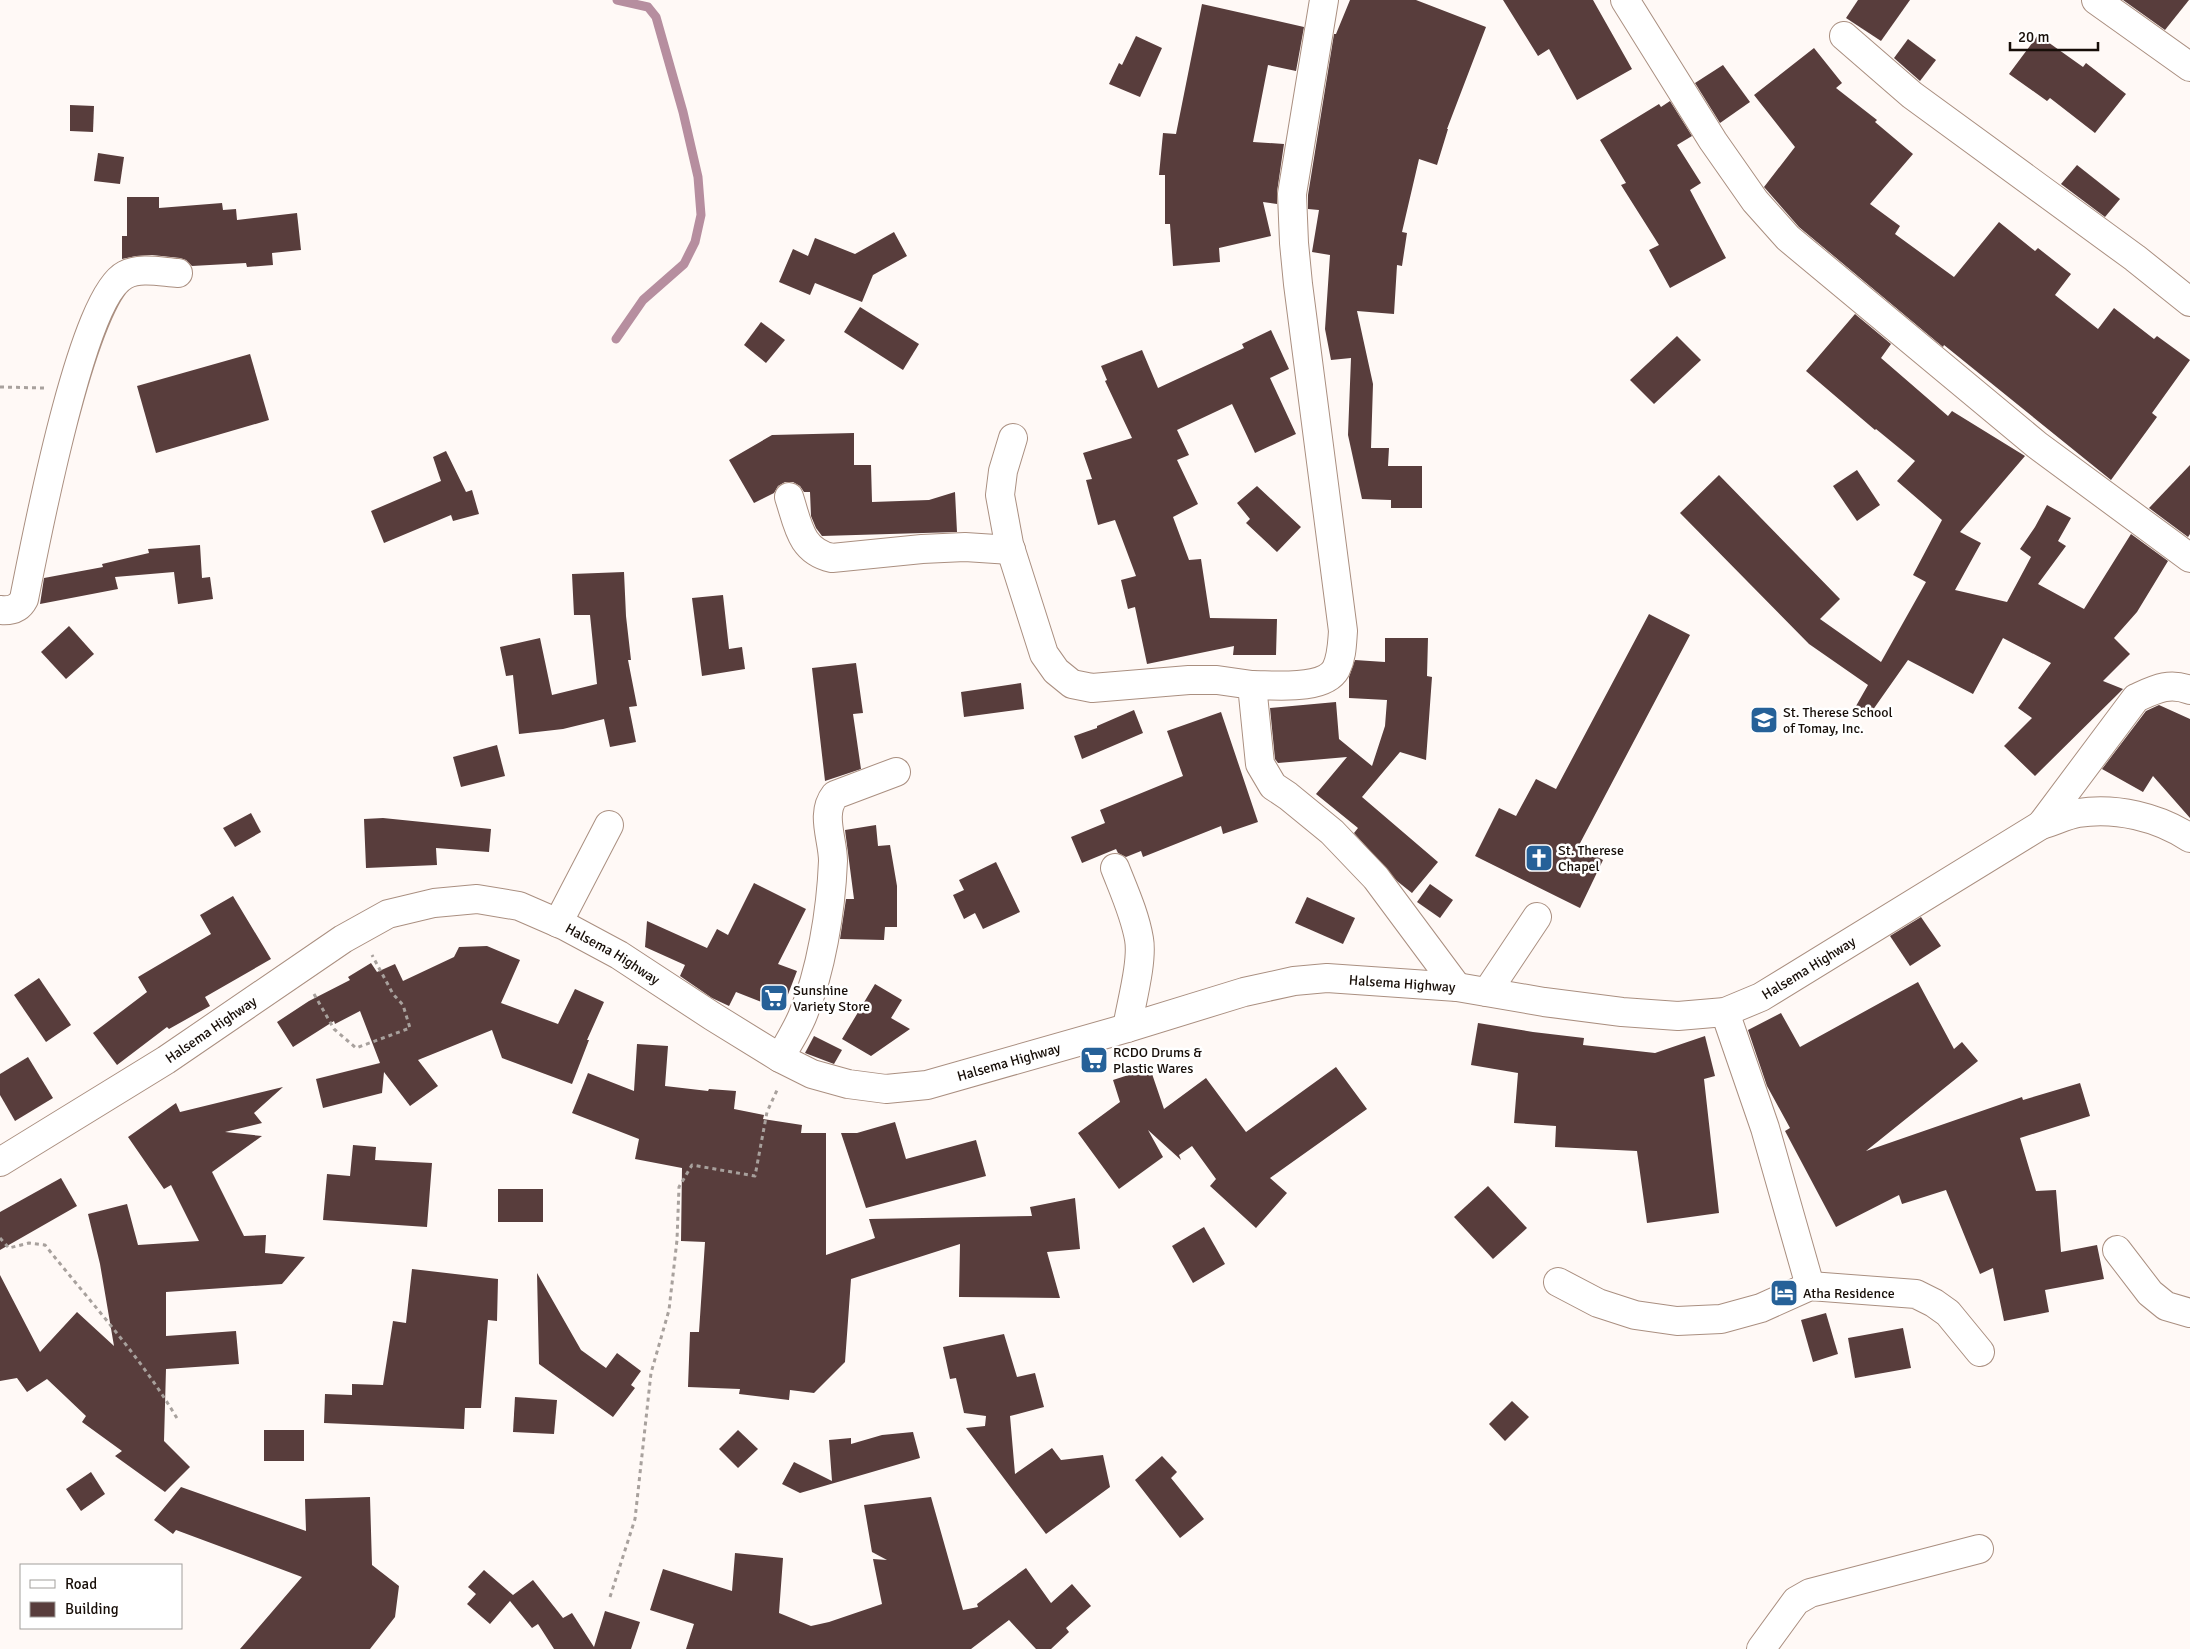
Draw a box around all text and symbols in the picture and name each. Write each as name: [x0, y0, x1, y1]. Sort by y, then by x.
scale bar: [2010, 20, 2098, 52]
text: 20 m: [2018, 28, 2049, 46]
place label: St. Therese School of Tomay, Inc.: [1783, 704, 1893, 737]
school or university icon: St. Therese School of Tomay, Inc.: [1749, 705, 1779, 735]
place label: St. Therese Chapel: [1558, 842, 1624, 875]
church icon: St. Therese Chapel: [1524, 843, 1554, 873]
street label: Halsema Highway: [562, 919, 663, 988]
street label: Halsema Highway: [1759, 932, 1859, 1003]
street label: Halsema Highway: [1348, 971, 1456, 995]
place label: Sunshine Variety Store: [793, 982, 870, 1015]
supermarket icon: Sunshine Variety Store: [759, 983, 789, 1013]
street label: Halsema Highway: [162, 992, 260, 1067]
street label: Halsema Highway: [955, 1039, 1063, 1085]
place label: RCDO Drums & Plastic Wares: [1113, 1044, 1202, 1077]
supermarket icon: RCDO Drums & Plastic Wares: [1079, 1045, 1109, 1075]
hotel icon: Atha Residence: [1769, 1278, 1799, 1308]
place label: Atha Residence: [1803, 1285, 1895, 1302]
legend: [20, 1564, 182, 1629]
text: Road: [65, 1575, 97, 1593]
text: Building: [65, 1600, 119, 1618]

